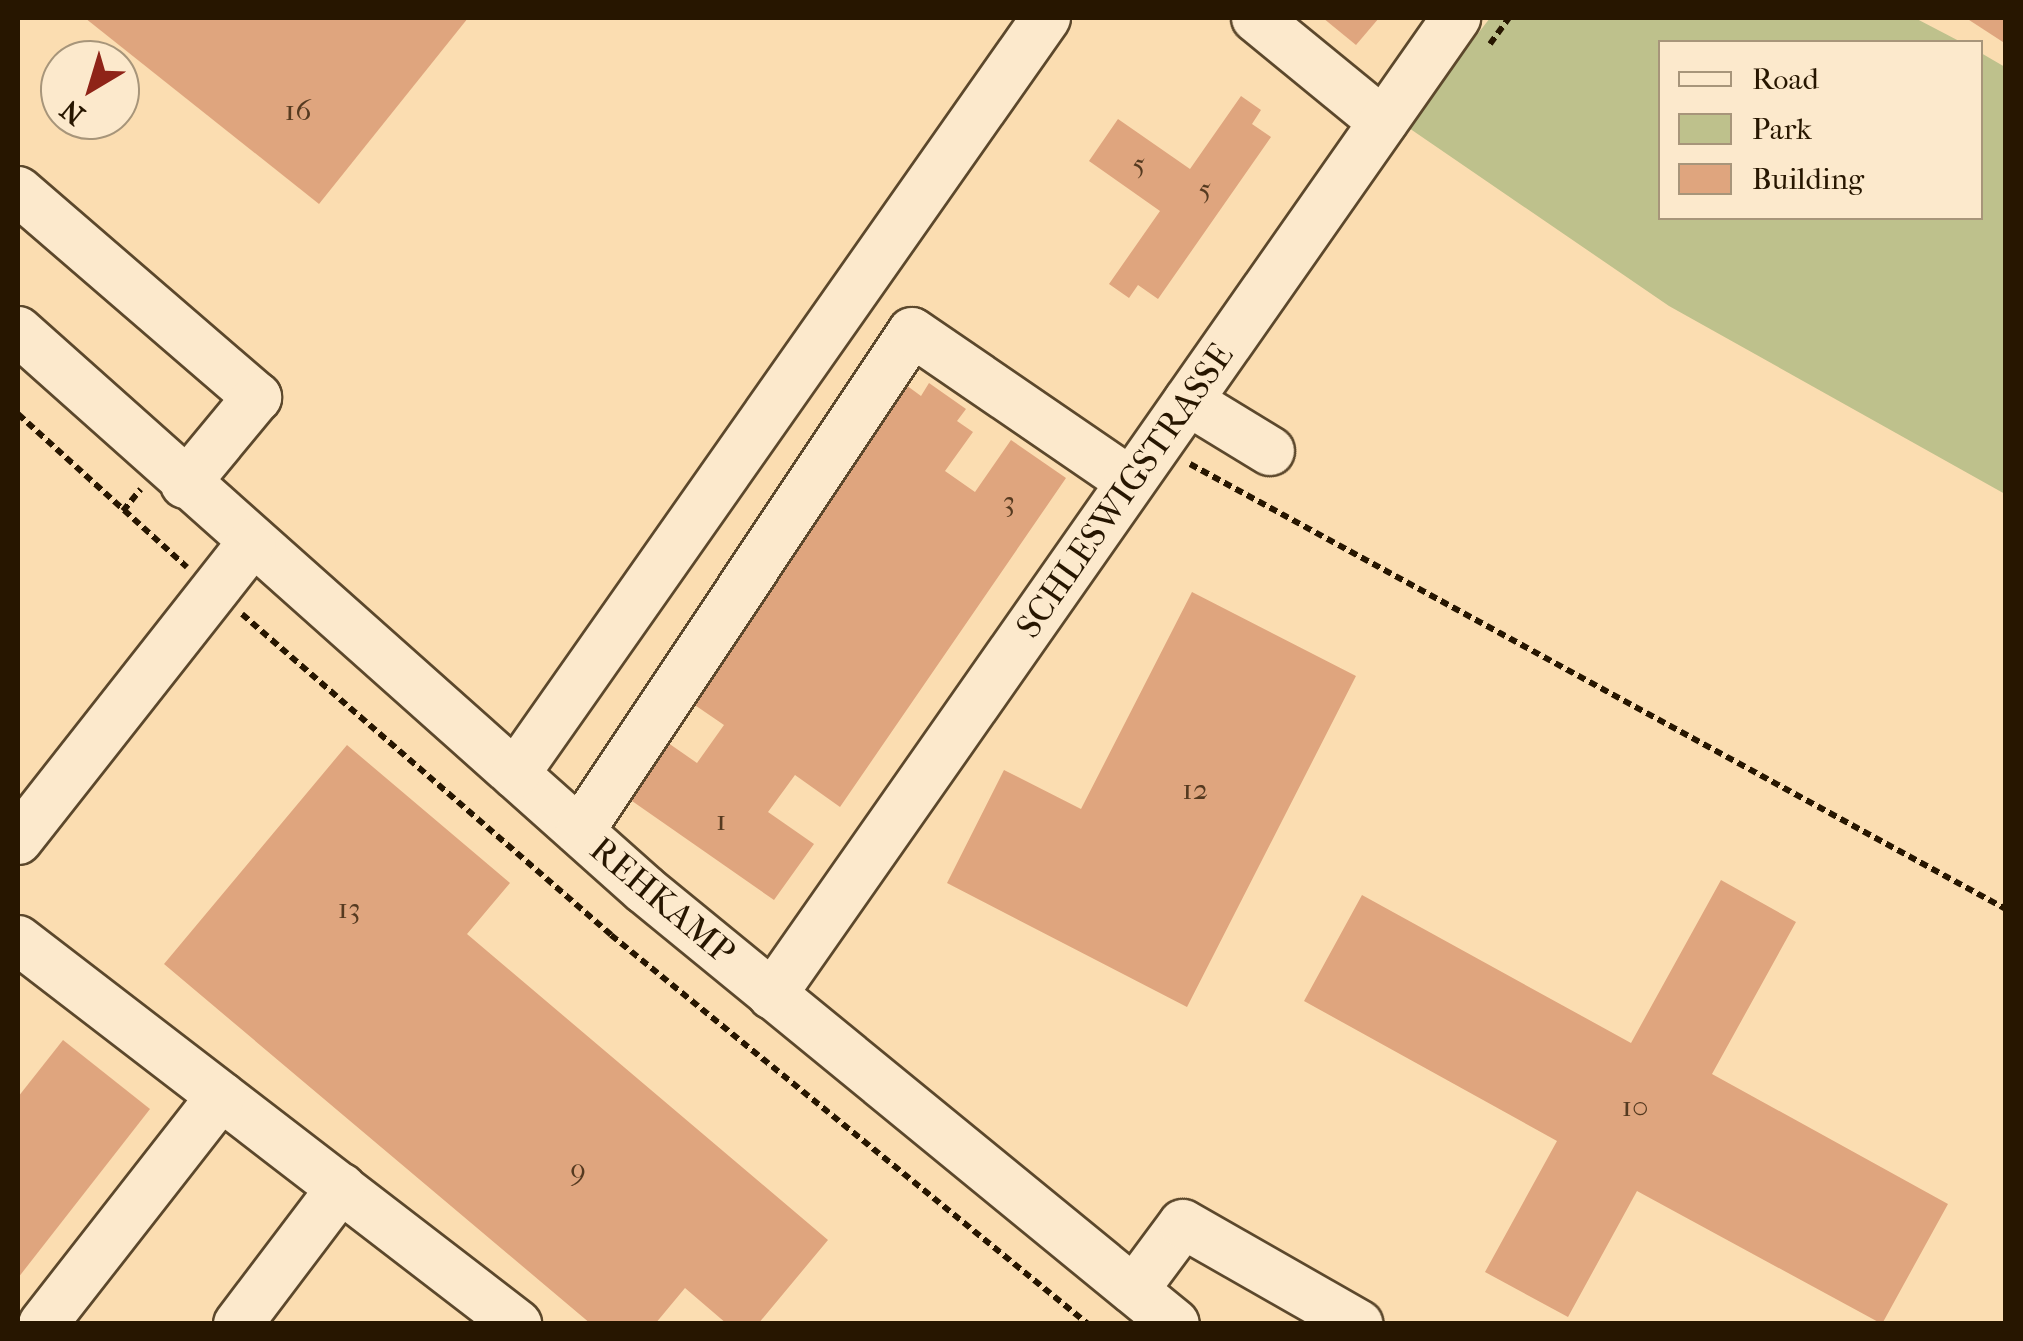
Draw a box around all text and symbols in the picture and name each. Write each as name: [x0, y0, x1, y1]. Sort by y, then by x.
north arrow: [40, 40, 140, 140]
legend: [1658, 40, 1983, 220]
text: Road: [1752, 62, 1819, 97]
text: N: [54, 93, 91, 132]
house number: 16: [285, 93, 311, 129]
text: Park: [1752, 112, 1812, 147]
house number: 5: [1133, 147, 1145, 183]
text: Building: [1752, 162, 1864, 197]
house number: 5: [1199, 172, 1211, 208]
street label: SCHLESWIGSTRASSE: [1008, 336, 1242, 646]
house number: 3: [1003, 484, 1015, 520]
house number: 12: [1182, 772, 1208, 808]
house number: 1: [716, 803, 726, 839]
street label: REHKAMP: [581, 828, 743, 974]
house number: 13: [337, 891, 361, 927]
house number: 10: [1621, 1089, 1649, 1125]
house number: 9: [570, 1153, 586, 1189]

